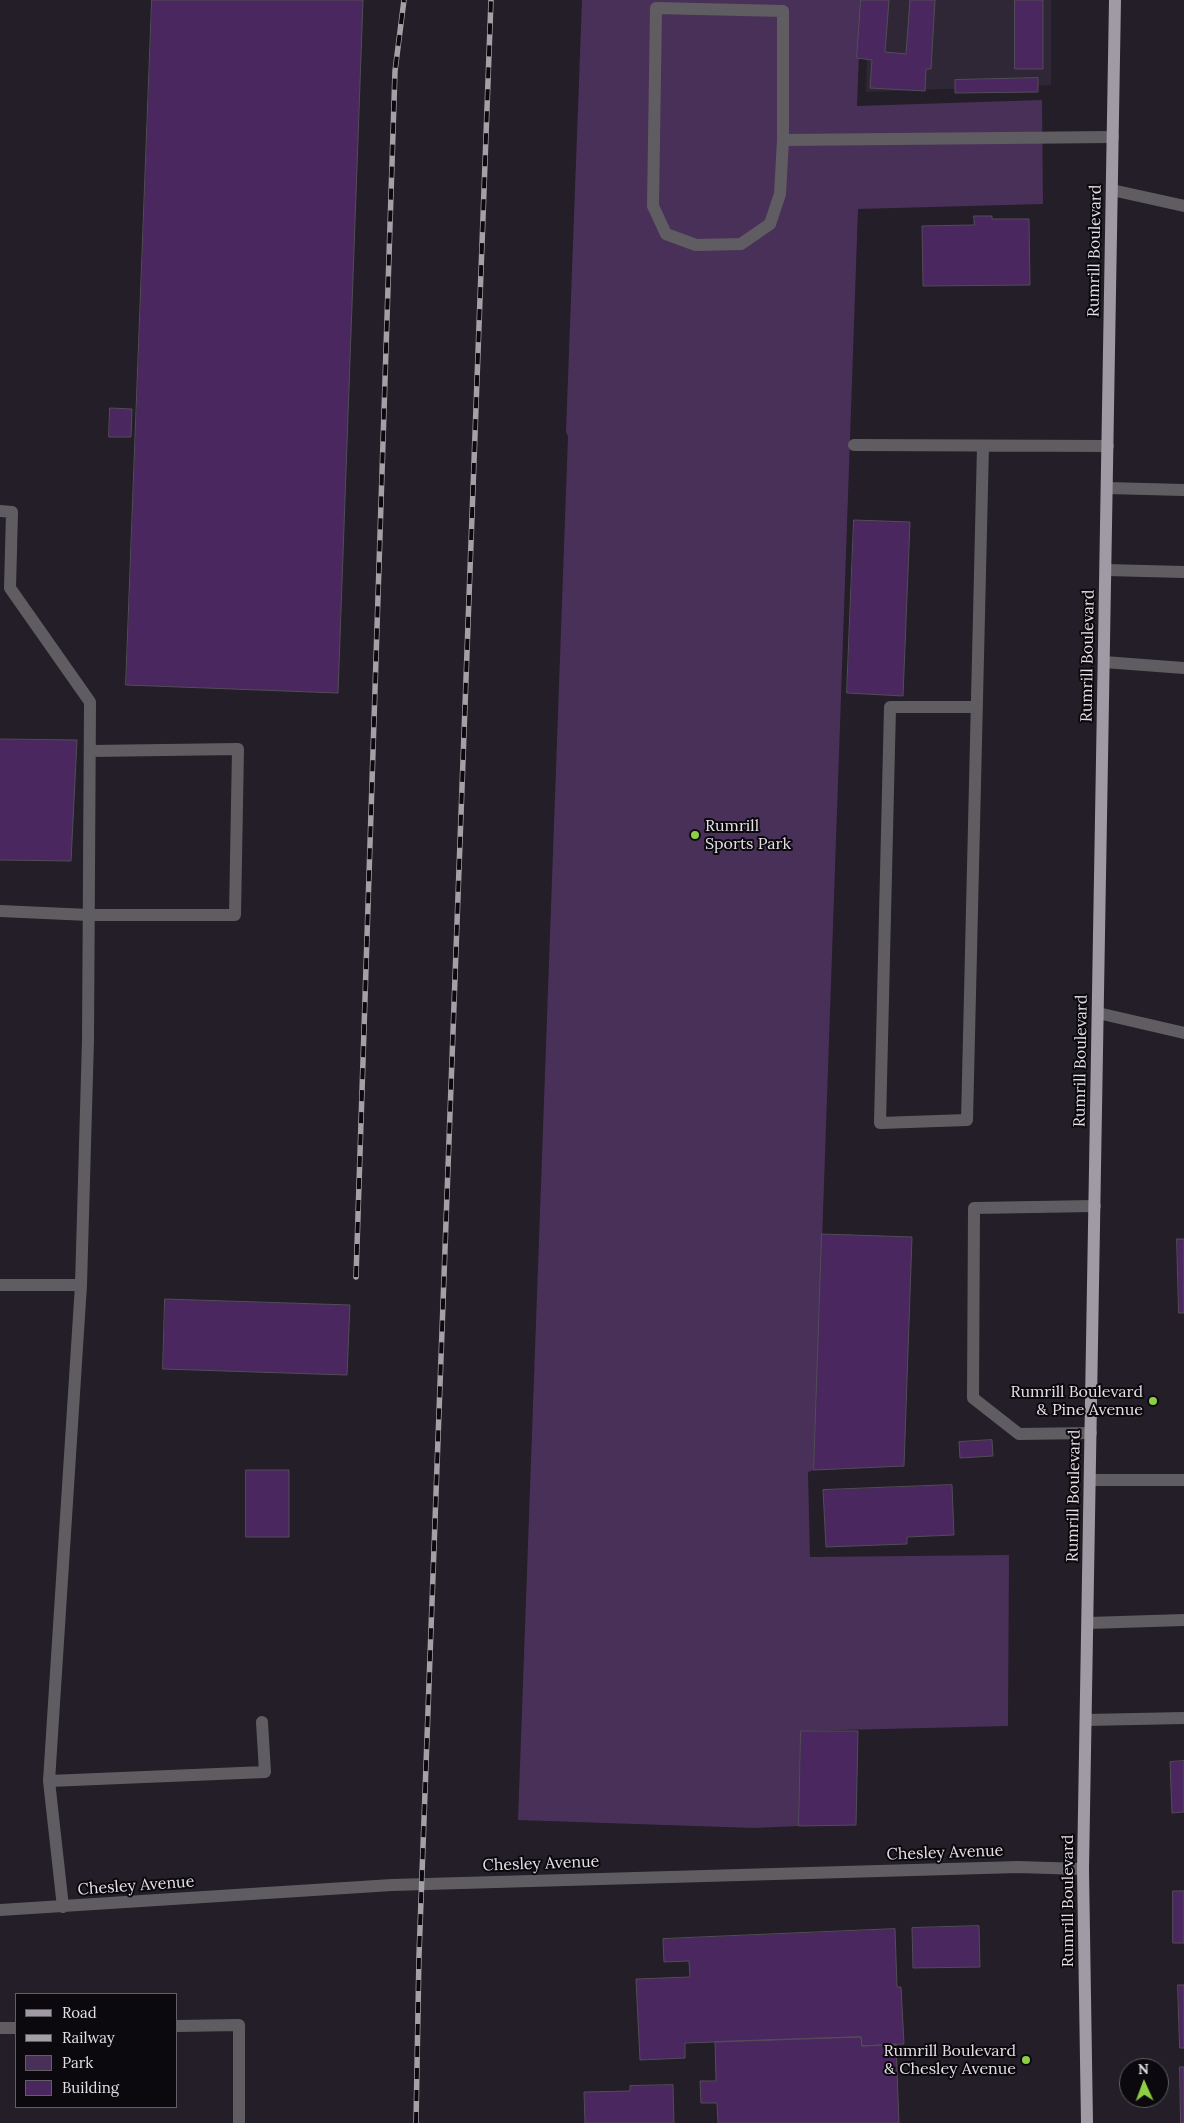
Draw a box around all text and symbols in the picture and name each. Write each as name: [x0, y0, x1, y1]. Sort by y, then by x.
street label: Rumrill Boulevard: [1084, 185, 1106, 317]
street label: Rumrill Boulevard: [1077, 590, 1099, 722]
place label: Rumrill Sports Park: [705, 816, 791, 854]
marker: Rumrill Sports Park: [689, 829, 701, 841]
street label: Rumrill Boulevard: [1070, 995, 1092, 1127]
place label: Rumrill Boulevard & Pine Avenue: [1010, 1382, 1143, 1420]
marker: Rumrill Boulevard & Pine Avenue: [1147, 1395, 1159, 1407]
street label: Rumrill Boulevard: [1063, 1430, 1085, 1562]
street label: Rumrill Boulevard: [1058, 1835, 1078, 1967]
street label: Chesley Avenue: [886, 1841, 1004, 1865]
street label: Chesley Avenue: [482, 1852, 600, 1876]
street label: Chesley Avenue: [77, 1872, 195, 1900]
legend: [15, 1993, 178, 2108]
text: Road: [62, 2003, 97, 2022]
text: Railway: [62, 2028, 115, 2047]
place label: Rumrill Boulevard & Chesley Avenue: [883, 2041, 1016, 2079]
text: Park: [62, 2053, 93, 2072]
marker: Rumrill Boulevard & Chesley Avenue: [1020, 2054, 1032, 2066]
north arrow: [1119, 2058, 1169, 2108]
text: N: [1138, 2060, 1149, 2078]
text: Building: [62, 2078, 119, 2097]

